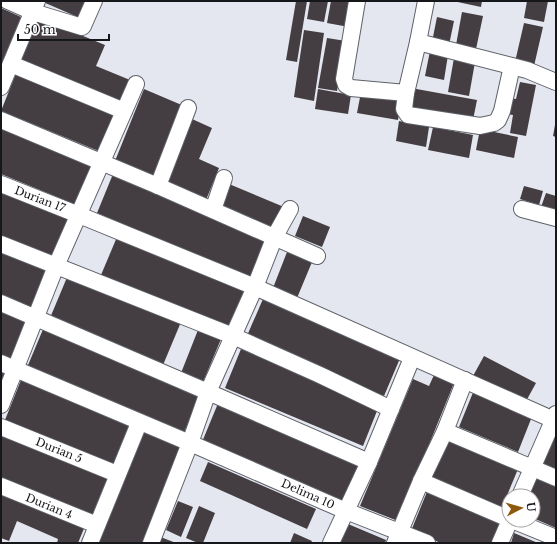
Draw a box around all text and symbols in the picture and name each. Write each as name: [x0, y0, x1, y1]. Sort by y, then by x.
scale bar: [18, 16, 109, 42]
text: 50 m: [24, 22, 56, 37]
street label: Durian 17: [13, 183, 68, 215]
street label: Durian 5: [34, 434, 84, 466]
street label: Delima 10: [279, 476, 337, 512]
north arrow: [501, 488, 541, 528]
street label: Durian 4: [23, 490, 75, 522]
text: U: [523, 501, 538, 513]

